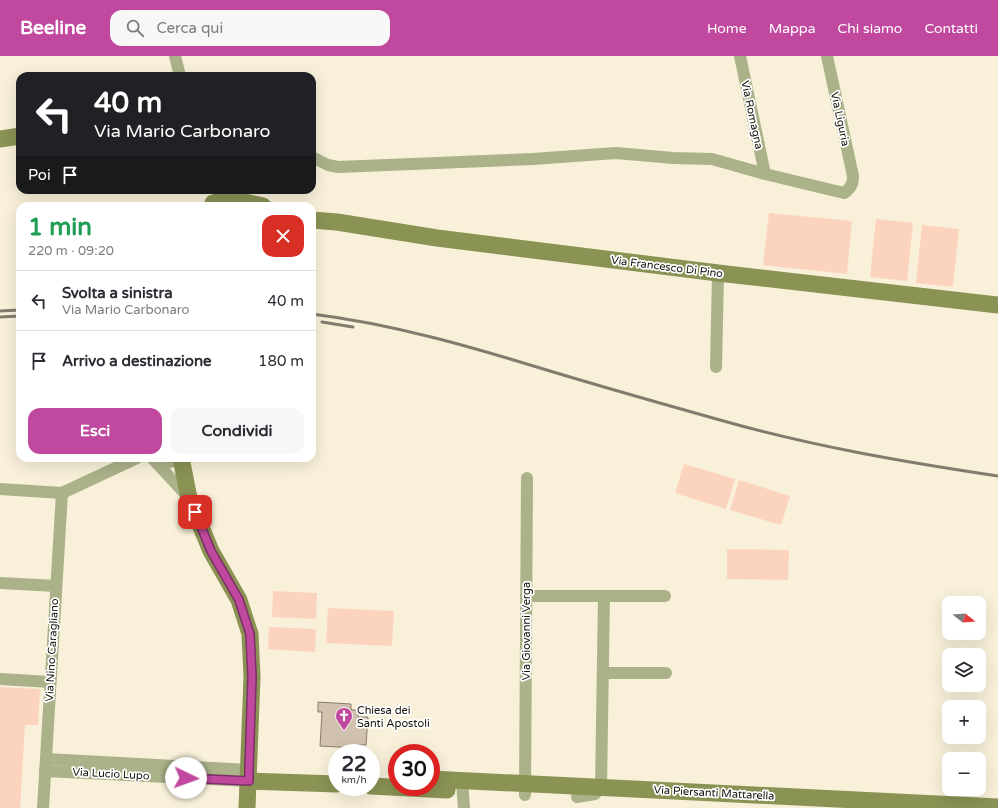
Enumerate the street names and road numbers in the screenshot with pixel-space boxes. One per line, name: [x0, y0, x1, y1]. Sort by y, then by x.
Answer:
street label: Via Romagna: [738, 79, 766, 151]
street label: Via Liguria: [828, 91, 852, 147]
street label: Via Francesco Di Pino: [610, 254, 724, 280]
street label: Via Giovanni Verga: [520, 582, 533, 680]
street label: Via Nino Caragliano: [43, 598, 61, 702]
street label: Via Lucio Lupo: [72, 765, 150, 783]
street label: Via Piersanti Mattarella: [653, 783, 775, 803]

